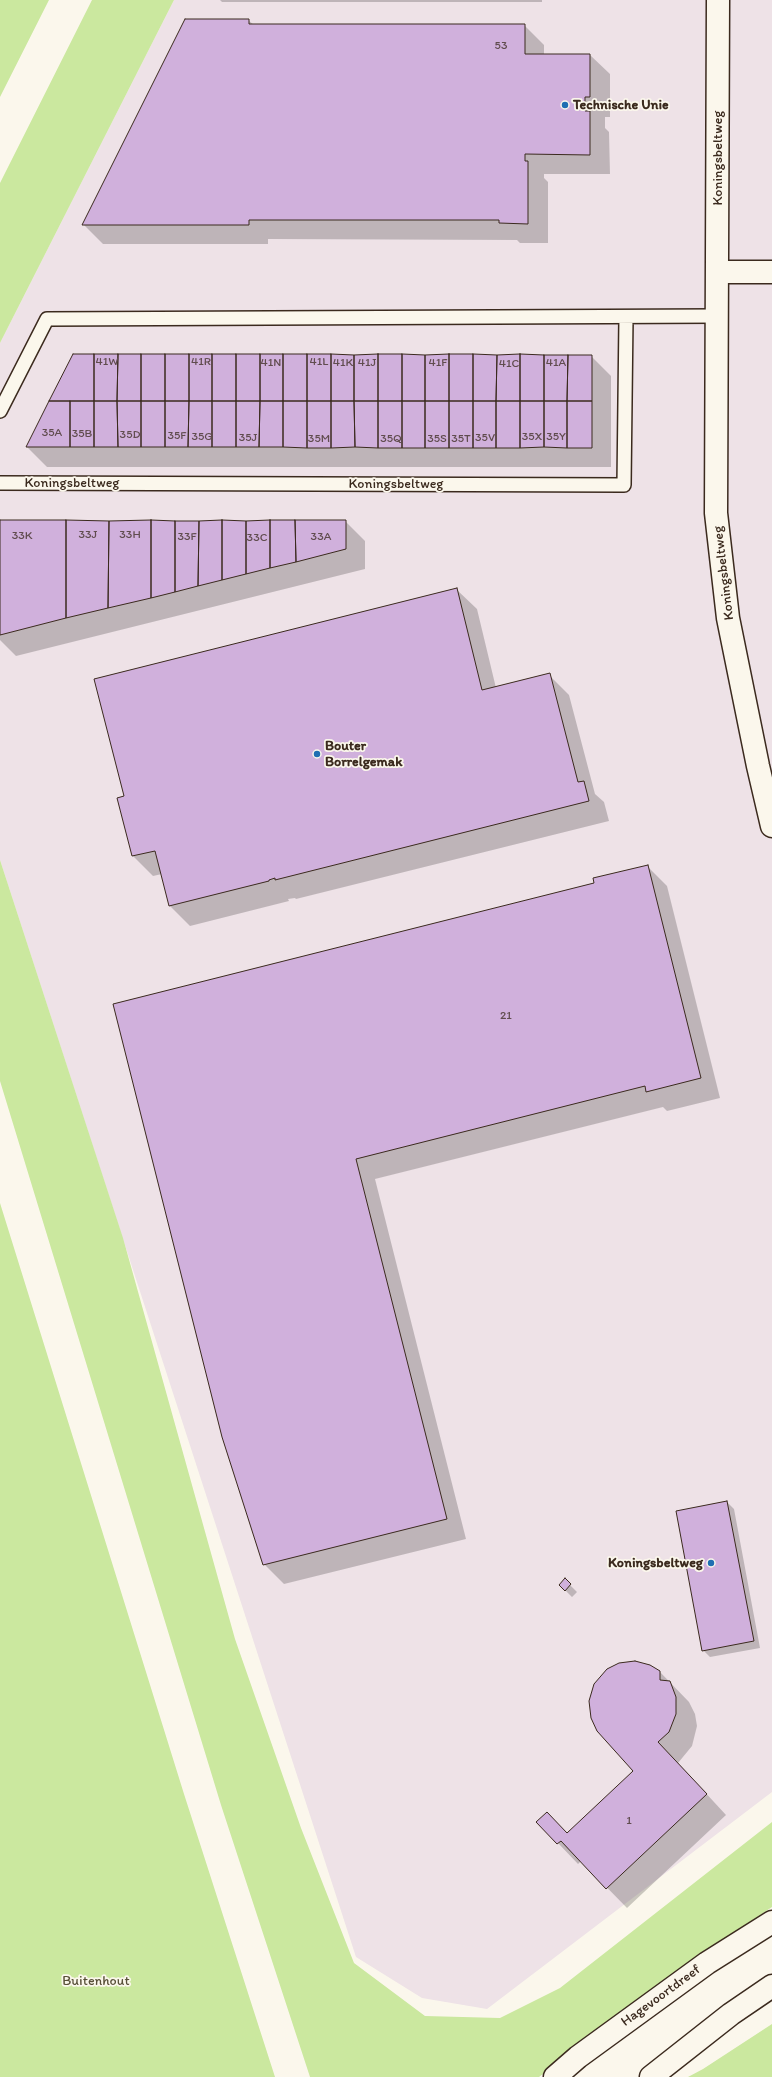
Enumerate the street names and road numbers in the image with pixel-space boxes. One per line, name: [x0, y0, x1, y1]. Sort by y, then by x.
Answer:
street label: Koningsbeltweg: [710, 110, 726, 206]
street label: Koningsbeltweg: [24, 475, 120, 491]
street label: Koningsbeltweg: [348, 476, 444, 492]
street label: Koningsbeltweg: [710, 525, 738, 621]
street label: Hagevoortdreef: [618, 1962, 704, 2030]

